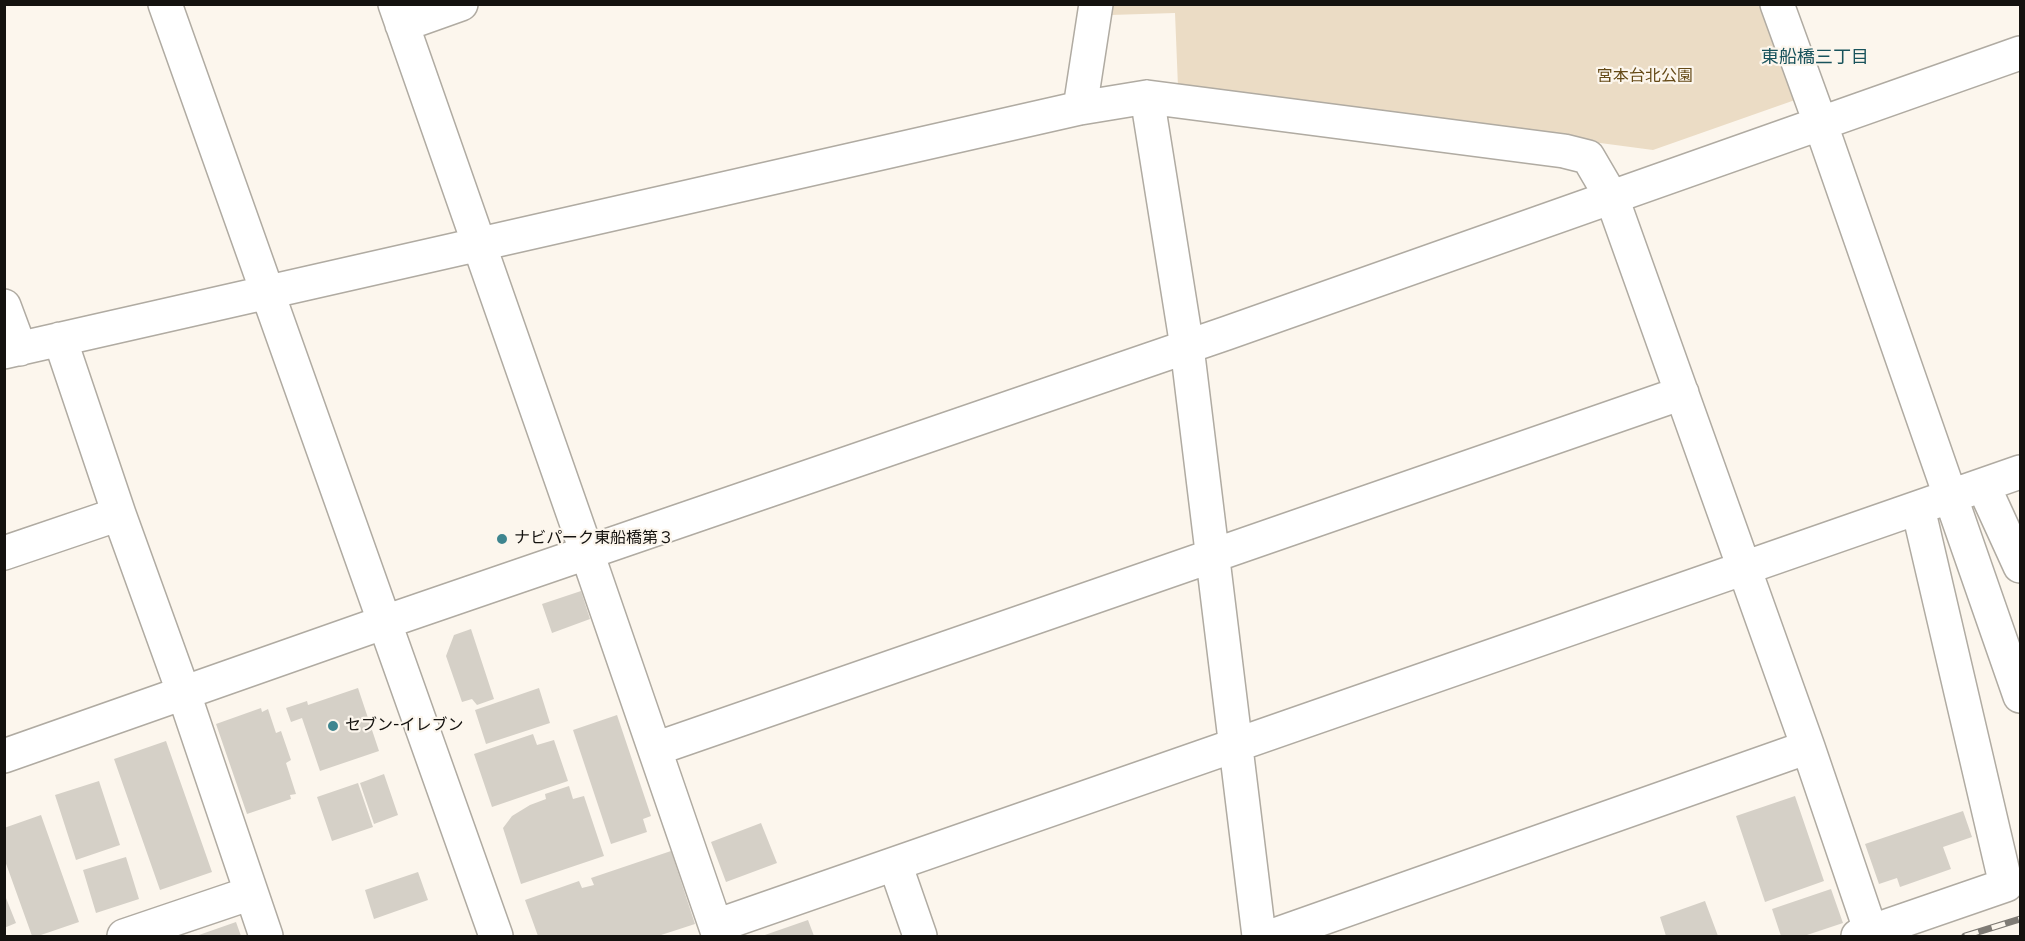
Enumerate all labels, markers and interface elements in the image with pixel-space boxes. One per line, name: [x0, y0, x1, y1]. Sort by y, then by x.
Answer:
district label: 東船橋三丁目: [1761, 47, 1869, 69]
park label: 宮本台北公園: [1597, 67, 1693, 87]
place label: ナビパーク東船橋第３: [514, 529, 674, 549]
marker: ナビパーク東船橋第３: [495, 532, 509, 546]
place label: セブン-イレブン: [345, 716, 463, 736]
marker: セブン-イレブン: [326, 719, 340, 733]

